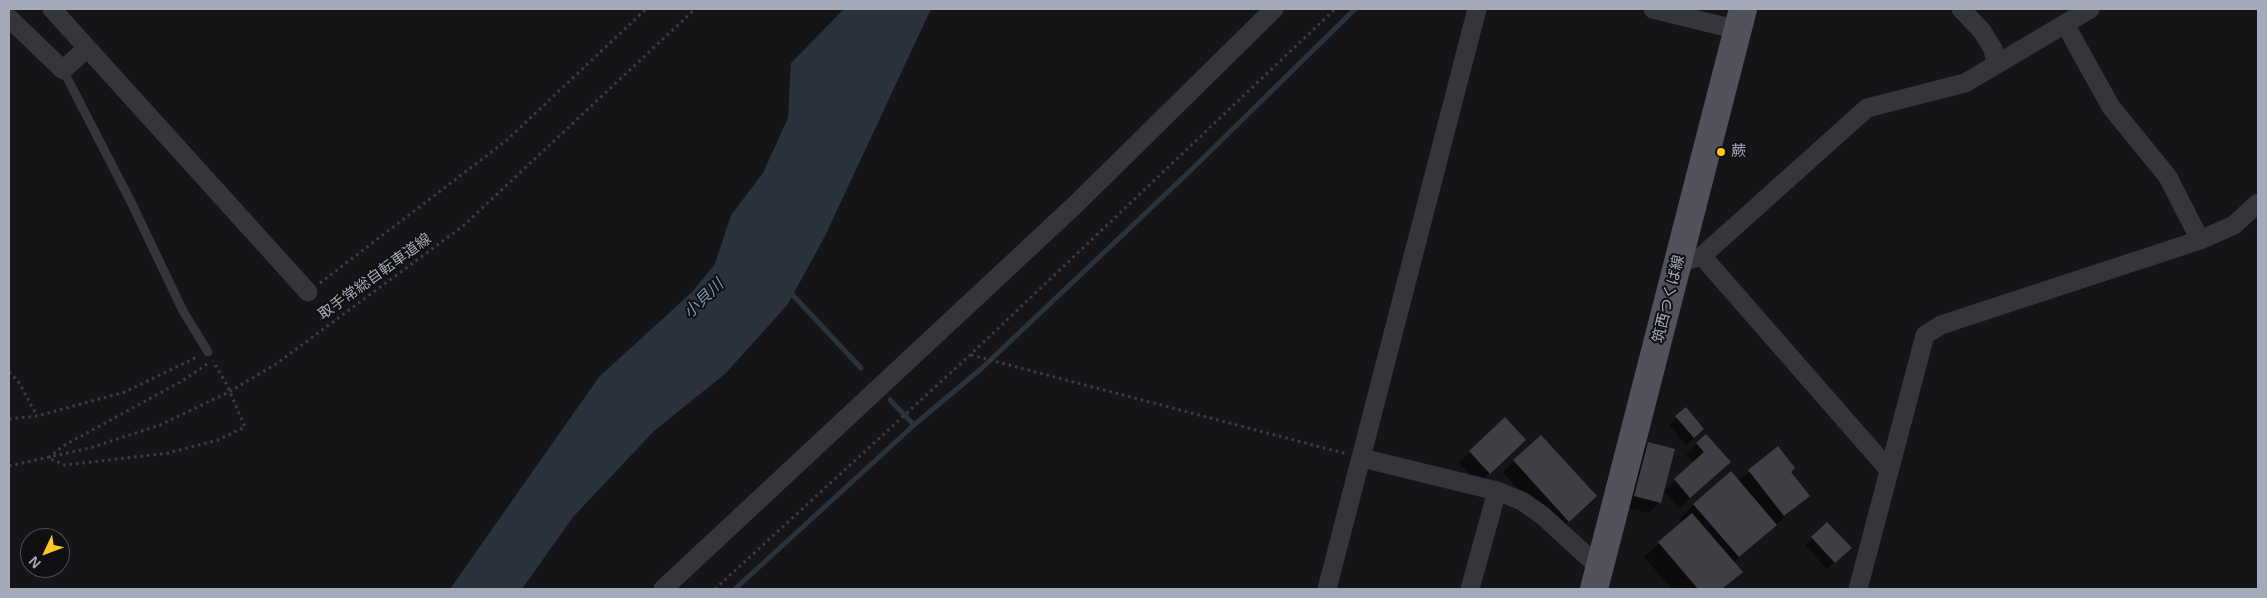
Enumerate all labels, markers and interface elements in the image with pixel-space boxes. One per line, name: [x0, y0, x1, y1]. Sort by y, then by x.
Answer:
place label: 蕨: [1731, 143, 1746, 161]
marker: 蕨: [1715, 146, 1727, 158]
street label: 取手常総自転車道線: [315, 230, 435, 324]
street label: 筑西つくば線: [1649, 253, 1689, 345]
water label: 小貝川: [680, 275, 728, 323]
north arrow: [20, 528, 70, 578]
text: N: [25, 553, 44, 572]

